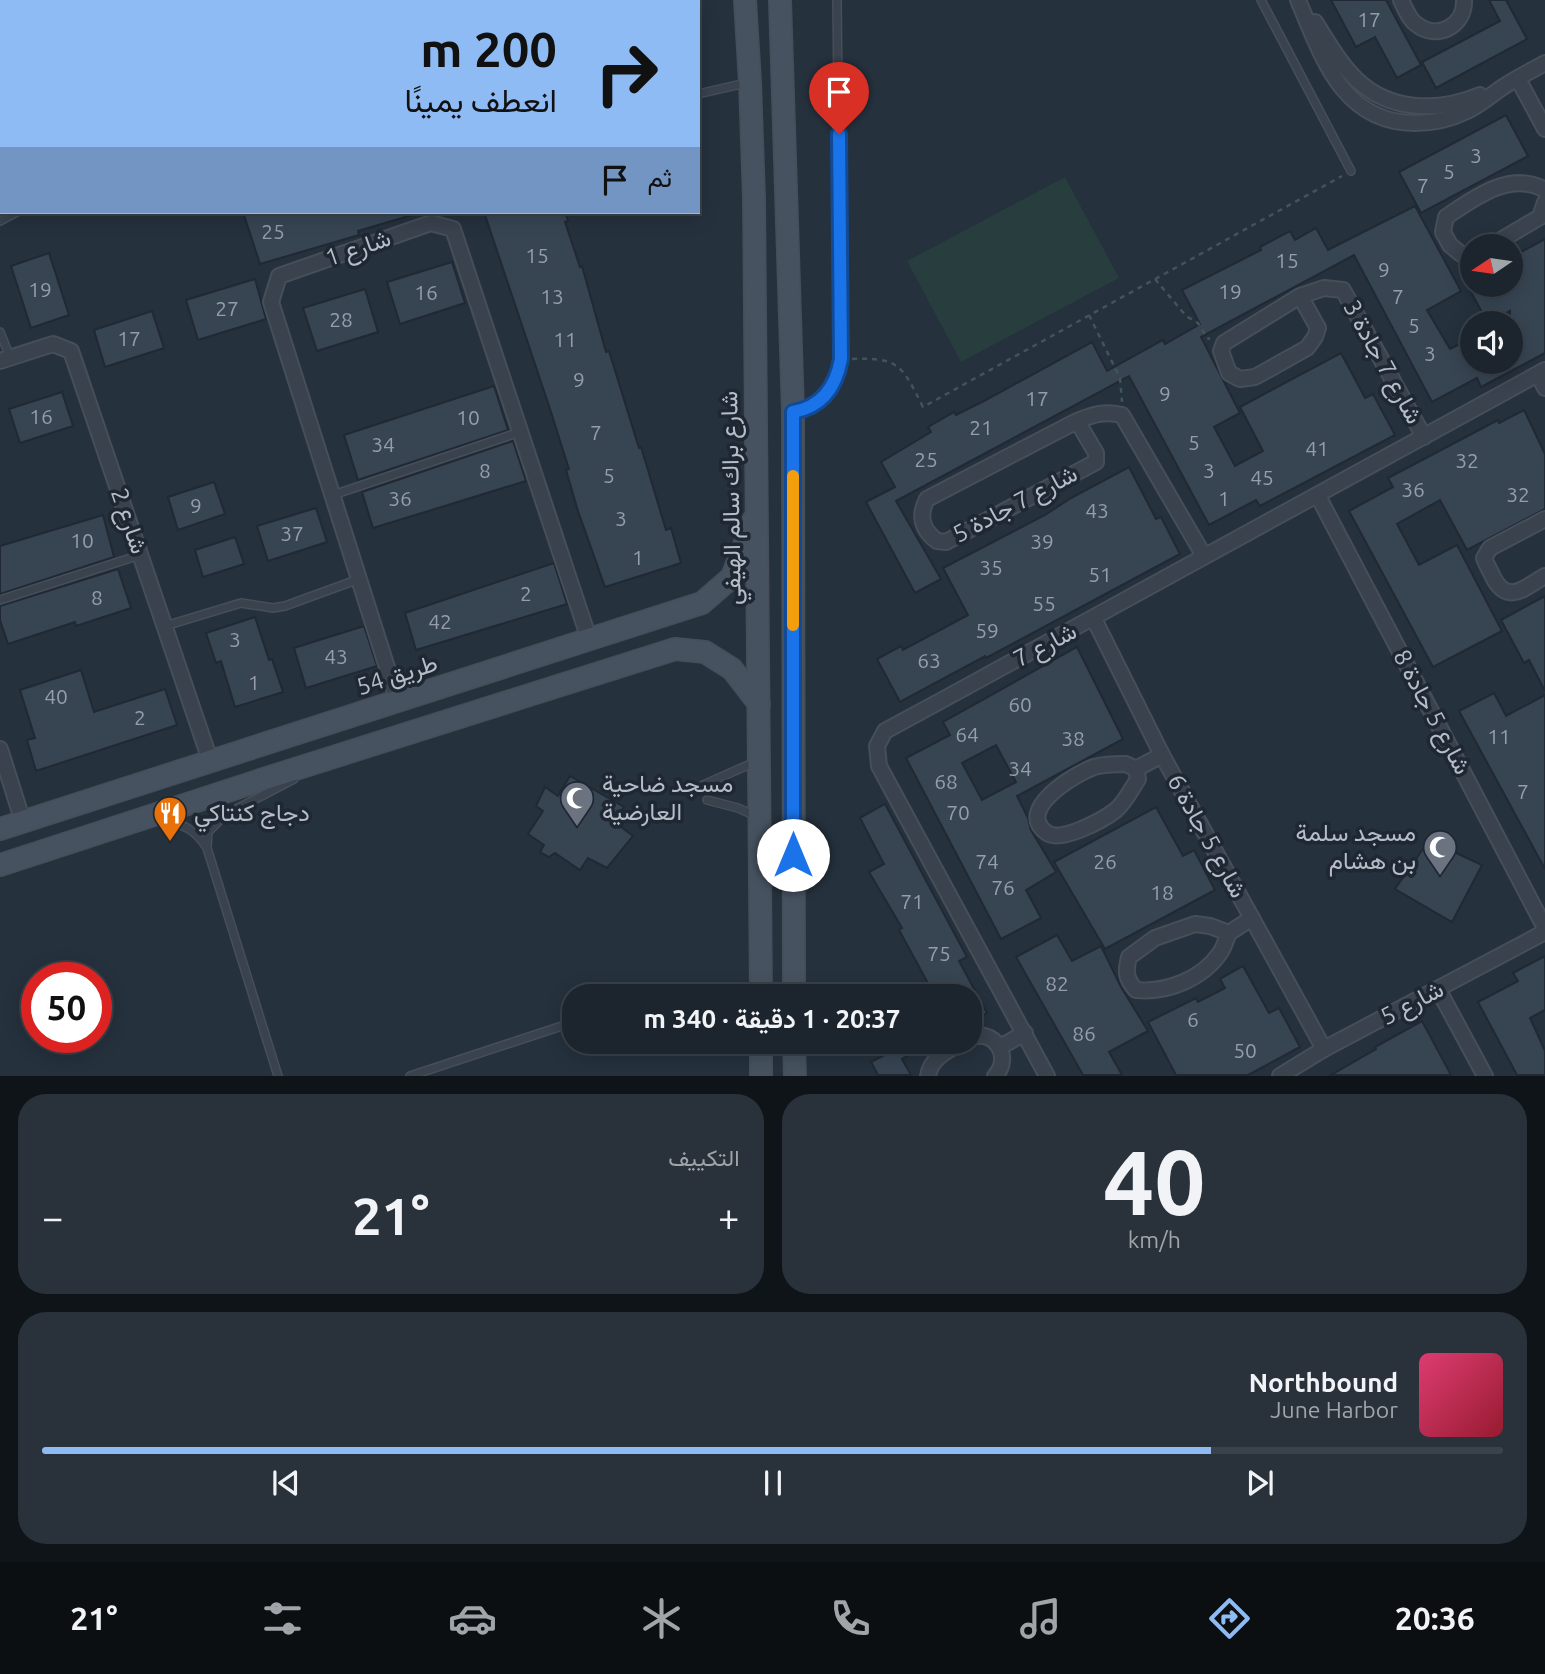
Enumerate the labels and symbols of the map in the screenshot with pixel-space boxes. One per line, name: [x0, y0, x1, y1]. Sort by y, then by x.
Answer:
house number: 17: [1357, 7, 1381, 31]
pin: [809, 62, 869, 134]
house number: 3: [1470, 143, 1482, 167]
house number: 5: [1443, 159, 1455, 183]
house number: 7: [1417, 173, 1429, 197]
house number: 25: [261, 219, 285, 243]
street label: شارع 1: [322, 224, 395, 274]
north arrow: [1460, 234, 1522, 298]
house number: 15: [525, 243, 549, 267]
house number: 15: [1275, 248, 1299, 272]
house number: 9: [1378, 257, 1390, 281]
house number: 19: [28, 277, 52, 301]
house number: 19: [1218, 279, 1242, 303]
house number: 16: [414, 280, 438, 304]
house number: 13: [540, 284, 564, 308]
house number: 7: [1392, 284, 1404, 308]
street label: شارع 7 جادة 3: [1336, 295, 1428, 430]
house number: 27: [215, 296, 239, 320]
house number: 28: [329, 307, 353, 331]
house number: 5: [1408, 313, 1420, 337]
house number: 17: [117, 326, 141, 350]
house number: 11: [553, 327, 577, 351]
house number: 3: [1424, 341, 1436, 365]
house number: 9: [573, 367, 585, 391]
house number: 9: [1159, 381, 1171, 405]
house number: 17: [1025, 386, 1049, 410]
street label: شارع براك سالم الهيفي: [715, 391, 752, 605]
house number: 16: [29, 404, 53, 428]
house number: 10: [456, 405, 480, 429]
house number: 21: [969, 415, 993, 439]
house number: 7: [590, 420, 602, 444]
house number: 5: [1188, 430, 1200, 454]
house number: 34: [371, 432, 395, 456]
house number: 41: [1305, 436, 1329, 460]
house number: 25: [914, 447, 938, 471]
house number: 32: [1455, 448, 1479, 472]
house number: 8: [479, 458, 491, 482]
house number: 3: [1203, 458, 1215, 482]
street label: شارع 7 جادة 5: [948, 460, 1083, 550]
house number: 5: [603, 463, 615, 487]
house number: 45: [1250, 465, 1274, 489]
house number: 36: [1401, 477, 1425, 501]
house number: 32: [1506, 482, 1530, 506]
street label: شارع 2: [103, 485, 153, 558]
house number: 36: [388, 486, 412, 510]
house number: 1: [1218, 486, 1230, 510]
house number: 9: [190, 493, 202, 517]
house number: 43: [1085, 498, 1109, 522]
house number: 3: [615, 506, 627, 530]
house number: 37: [280, 521, 304, 545]
house number: 10: [70, 528, 94, 552]
house number: 39: [1030, 529, 1054, 553]
house number: 1: [632, 545, 644, 569]
house number: 35: [979, 555, 1003, 579]
house number: 51: [1088, 562, 1112, 586]
house number: 2: [520, 581, 532, 605]
house number: 8: [91, 585, 103, 609]
house number: 55: [1032, 591, 1056, 615]
house number: 42: [428, 609, 452, 633]
street label: شارع 7: [1009, 617, 1082, 675]
house number: 59: [975, 618, 999, 642]
house number: 3: [229, 627, 241, 651]
house number: 43: [324, 644, 348, 668]
street label: شارع 5 جادة 8: [1386, 645, 1476, 780]
house number: 63: [917, 648, 941, 672]
street label: طريق 54: [353, 649, 441, 702]
house number: 1: [248, 670, 260, 694]
house number: 40: [44, 684, 68, 708]
house number: 60: [1008, 692, 1032, 716]
house number: 2: [134, 705, 146, 729]
house number: 64: [955, 722, 979, 746]
house number: 11: [1487, 724, 1511, 748]
house number: 38: [1061, 726, 1085, 750]
house number: 34: [1008, 756, 1032, 780]
house number: 68: [934, 769, 958, 793]
street label: شارع 5 جادة 6: [1160, 769, 1252, 904]
place label: مسجد ضاحية العارضية: [602, 770, 733, 827]
mosque icon: مسجد ضاحية العارضية: [558, 779, 596, 828]
house number: 7: [1517, 779, 1529, 803]
restaurant icon: دجاج كنتاكي: [151, 794, 189, 843]
place label: دجاج كنتاكي: [194, 799, 310, 832]
house number: 70: [946, 800, 970, 824]
position arrow: [756, 818, 830, 892]
place label: مسجد سلمة بن هشام: [1296, 819, 1416, 877]
mosque icon: مسجد سلمة بن هشام: [1421, 828, 1459, 877]
house number: 74: [975, 849, 999, 873]
house number: 26: [1093, 849, 1117, 873]
house number: 76: [991, 875, 1015, 899]
house number: 18: [1150, 880, 1174, 904]
house number: 71: [900, 889, 924, 913]
house number: 75: [927, 941, 951, 965]
speed limit sign: 50: [21, 962, 112, 1053]
house number: 82: [1045, 971, 1069, 995]
street label: شارع 5: [1376, 975, 1449, 1033]
house number: 6: [1187, 1007, 1199, 1031]
house number: 86: [1072, 1021, 1096, 1045]
house number: 50: [1233, 1038, 1257, 1062]

